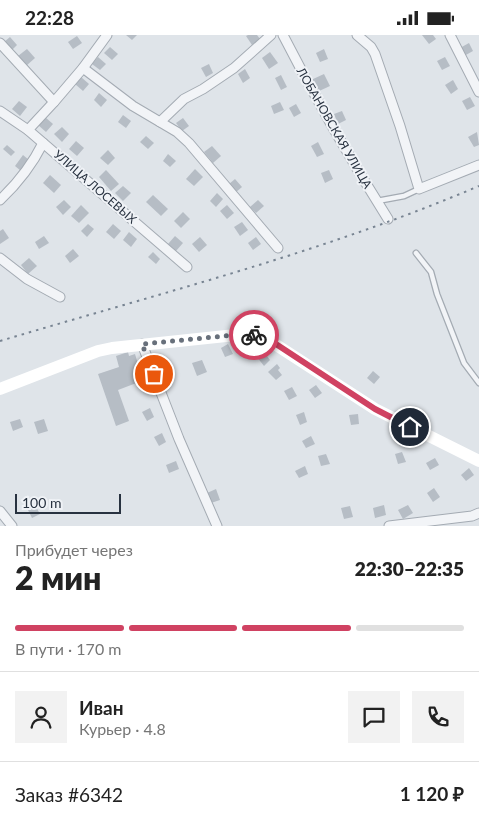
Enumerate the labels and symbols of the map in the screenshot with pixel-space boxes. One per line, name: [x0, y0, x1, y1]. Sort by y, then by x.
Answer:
street label: ЛОБАНОВСКАЯ УЛИЦА: [293, 64, 376, 192]
street label: УЛИЦА ЛОСЕВЫХ: [51, 147, 140, 227]
courier: [229, 310, 279, 360]
pin: [133, 353, 175, 395]
pin: [389, 406, 431, 448]
scale bar: [15, 491, 121, 514]

